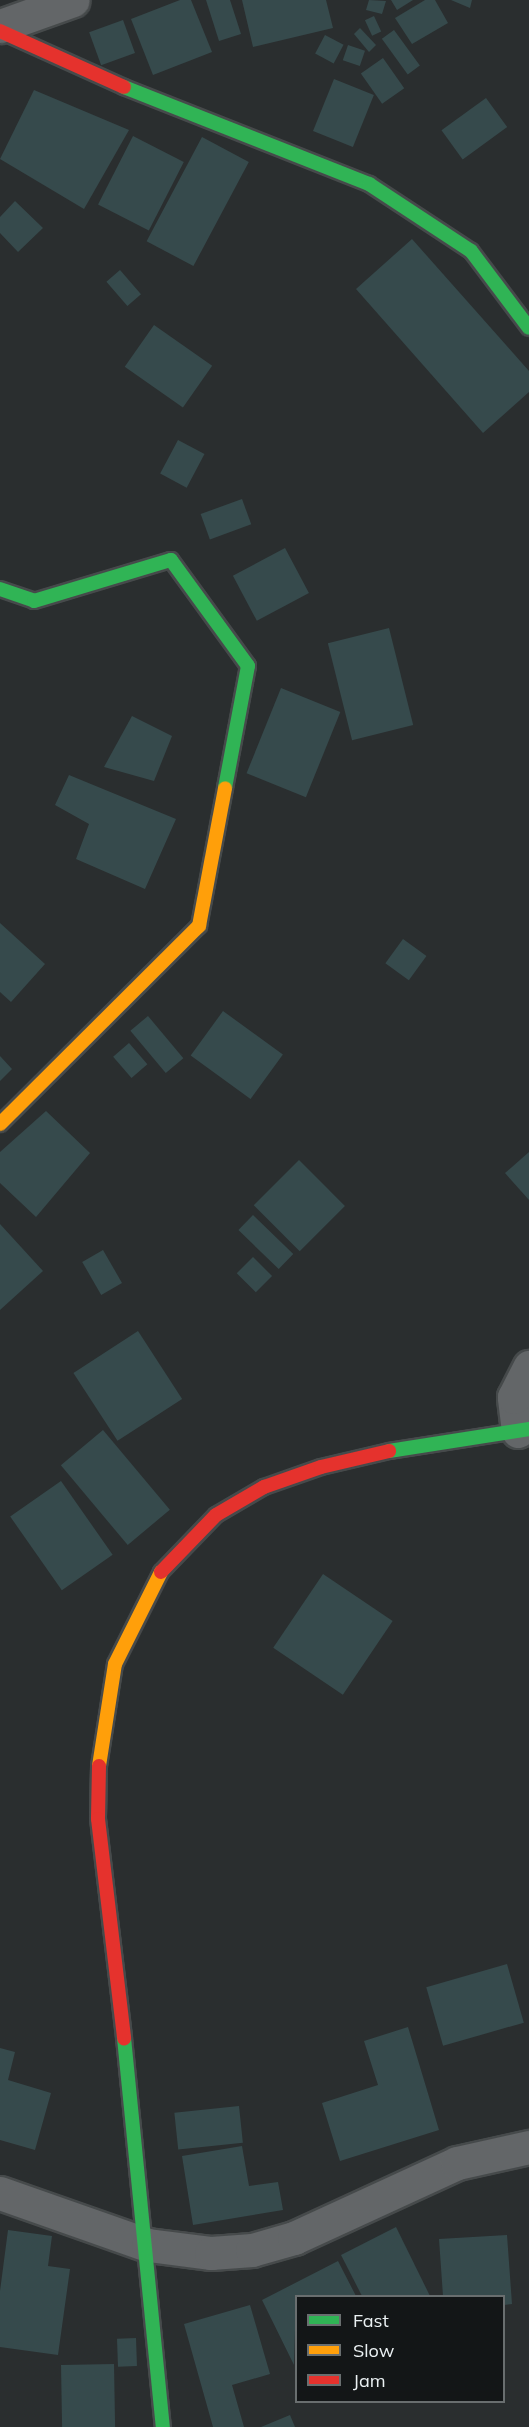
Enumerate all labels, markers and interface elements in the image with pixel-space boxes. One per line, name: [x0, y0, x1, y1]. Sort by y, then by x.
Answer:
legend: [295, 2295, 505, 2403]
text: Fast: [353, 2309, 389, 2332]
text: Slow: [353, 2339, 394, 2362]
text: Jam: [353, 2369, 386, 2392]

